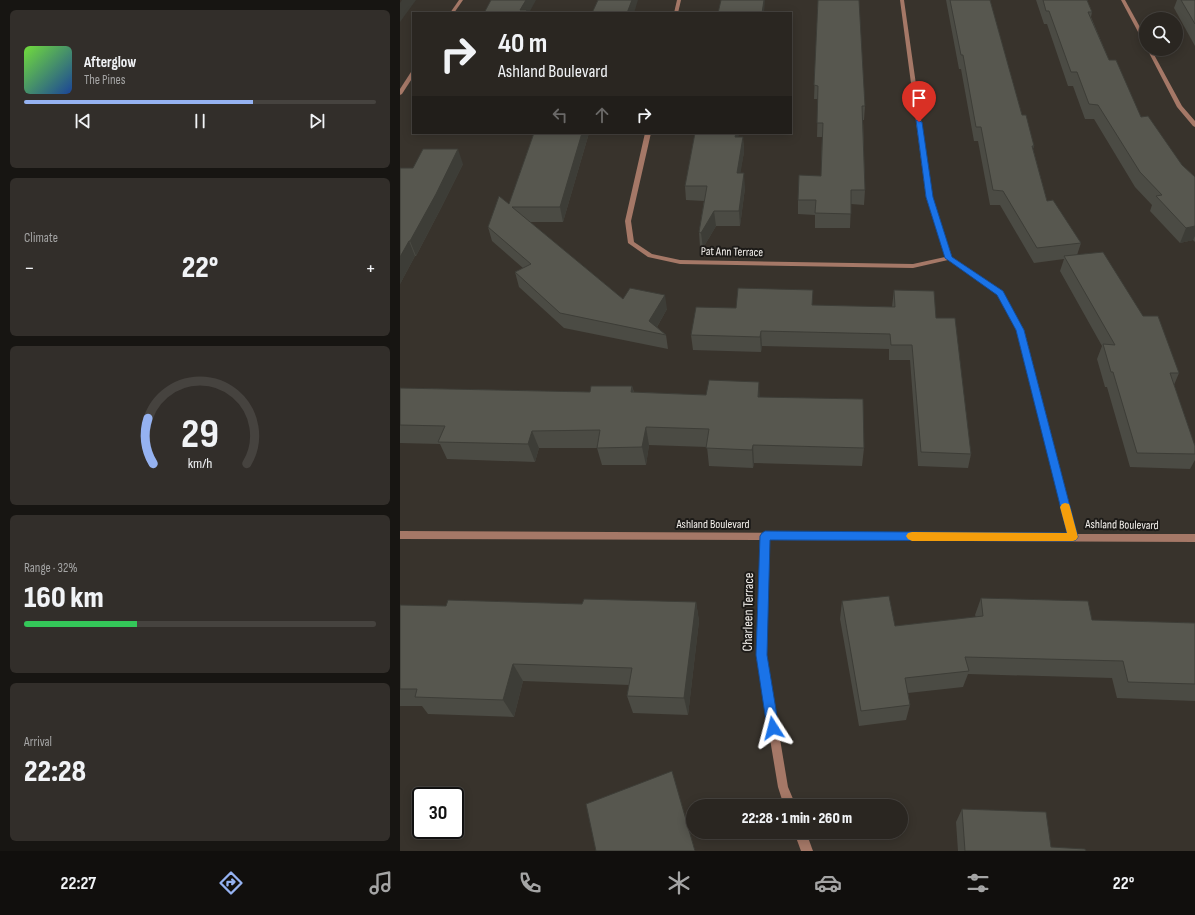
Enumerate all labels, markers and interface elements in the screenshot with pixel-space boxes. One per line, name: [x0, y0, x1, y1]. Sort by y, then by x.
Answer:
map controls: [1139, 12, 1183, 56]
button: search: [1139, 12, 1183, 56]
text: 40 m: [498, 27, 547, 60]
icon: right: [432, 28, 484, 80]
text: Afterglow: [84, 53, 136, 72]
text: Ashland Boulevard: [498, 61, 608, 82]
text: The Pines: [84, 72, 125, 88]
pin: [902, 81, 936, 122]
icon: arrive: [908, 87, 930, 109]
icon: left: [549, 104, 571, 126]
icon: ahead: [591, 104, 613, 126]
icon: right: [633, 104, 655, 126]
icon: previous: [72, 110, 94, 132]
icon: pause: [189, 110, 211, 132]
icon: next: [306, 110, 328, 132]
text: Climate: [24, 230, 58, 246]
street label: Pat Ann Terrace: [701, 244, 764, 260]
text: 22°: [182, 250, 218, 286]
text: −: [24, 255, 35, 282]
text: +: [365, 255, 376, 282]
text: 29: [181, 409, 219, 458]
text: km/h: [188, 454, 212, 471]
street label: Ashland Boulevard: [675, 517, 750, 532]
street label: Ashland Boulevard: [1084, 517, 1159, 533]
text: Range · 32%: [24, 560, 78, 576]
street label: Charleen Terrace: [739, 572, 757, 652]
text: 160 km: [24, 580, 104, 616]
position arrow: [752, 707, 794, 749]
text: Arrival: [24, 734, 52, 750]
text: 22:28: [24, 754, 86, 790]
speed limit sign: 30: [412, 787, 464, 839]
text: 22:28 · 1 min · 260 m: [742, 809, 852, 828]
icon: directions: [217, 869, 245, 897]
icon: music: [367, 869, 395, 897]
icon: phone: [516, 869, 544, 897]
icon: climate: [665, 869, 693, 897]
icon: car: [814, 869, 842, 897]
icon: filters: [964, 869, 992, 897]
text: 22:27: [61, 873, 96, 894]
text: 22°: [1113, 873, 1134, 894]

